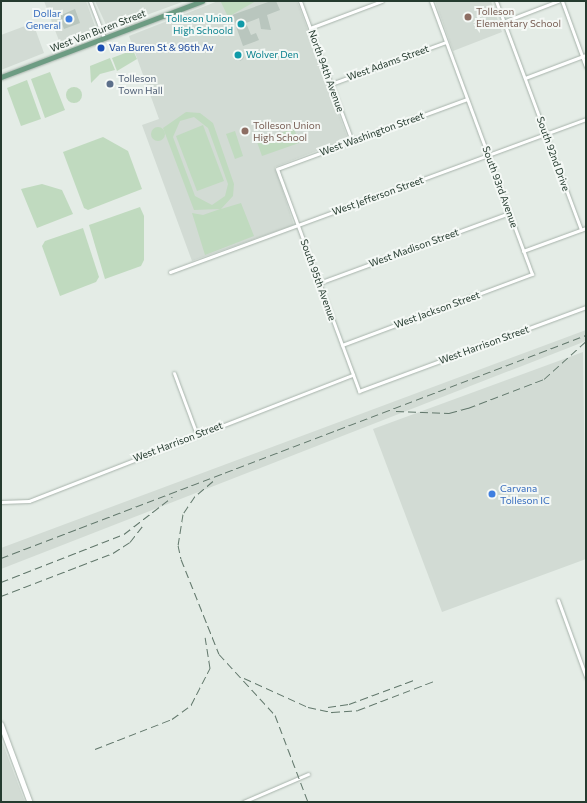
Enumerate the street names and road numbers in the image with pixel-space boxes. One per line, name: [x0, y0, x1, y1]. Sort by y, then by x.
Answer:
street label: West Van Buren Street: [48, 7, 148, 55]
street label: North 94th Avenue: [306, 28, 346, 114]
street label: West Adams Street: [345, 43, 431, 83]
street label: West Washington Street: [318, 110, 426, 158]
street label: South 92nd Drive: [534, 115, 572, 193]
street label: South 93rd Avenue: [480, 145, 520, 229]
street label: West Jefferson Street: [331, 174, 425, 218]
street label: West Madison Street: [367, 226, 461, 270]
street label: South 95th Avenue: [298, 238, 338, 322]
street label: West Jackson Street: [393, 289, 481, 331]
street label: West Harrison Street: [437, 323, 531, 367]
street label: West Harrison Street: [131, 419, 225, 465]

